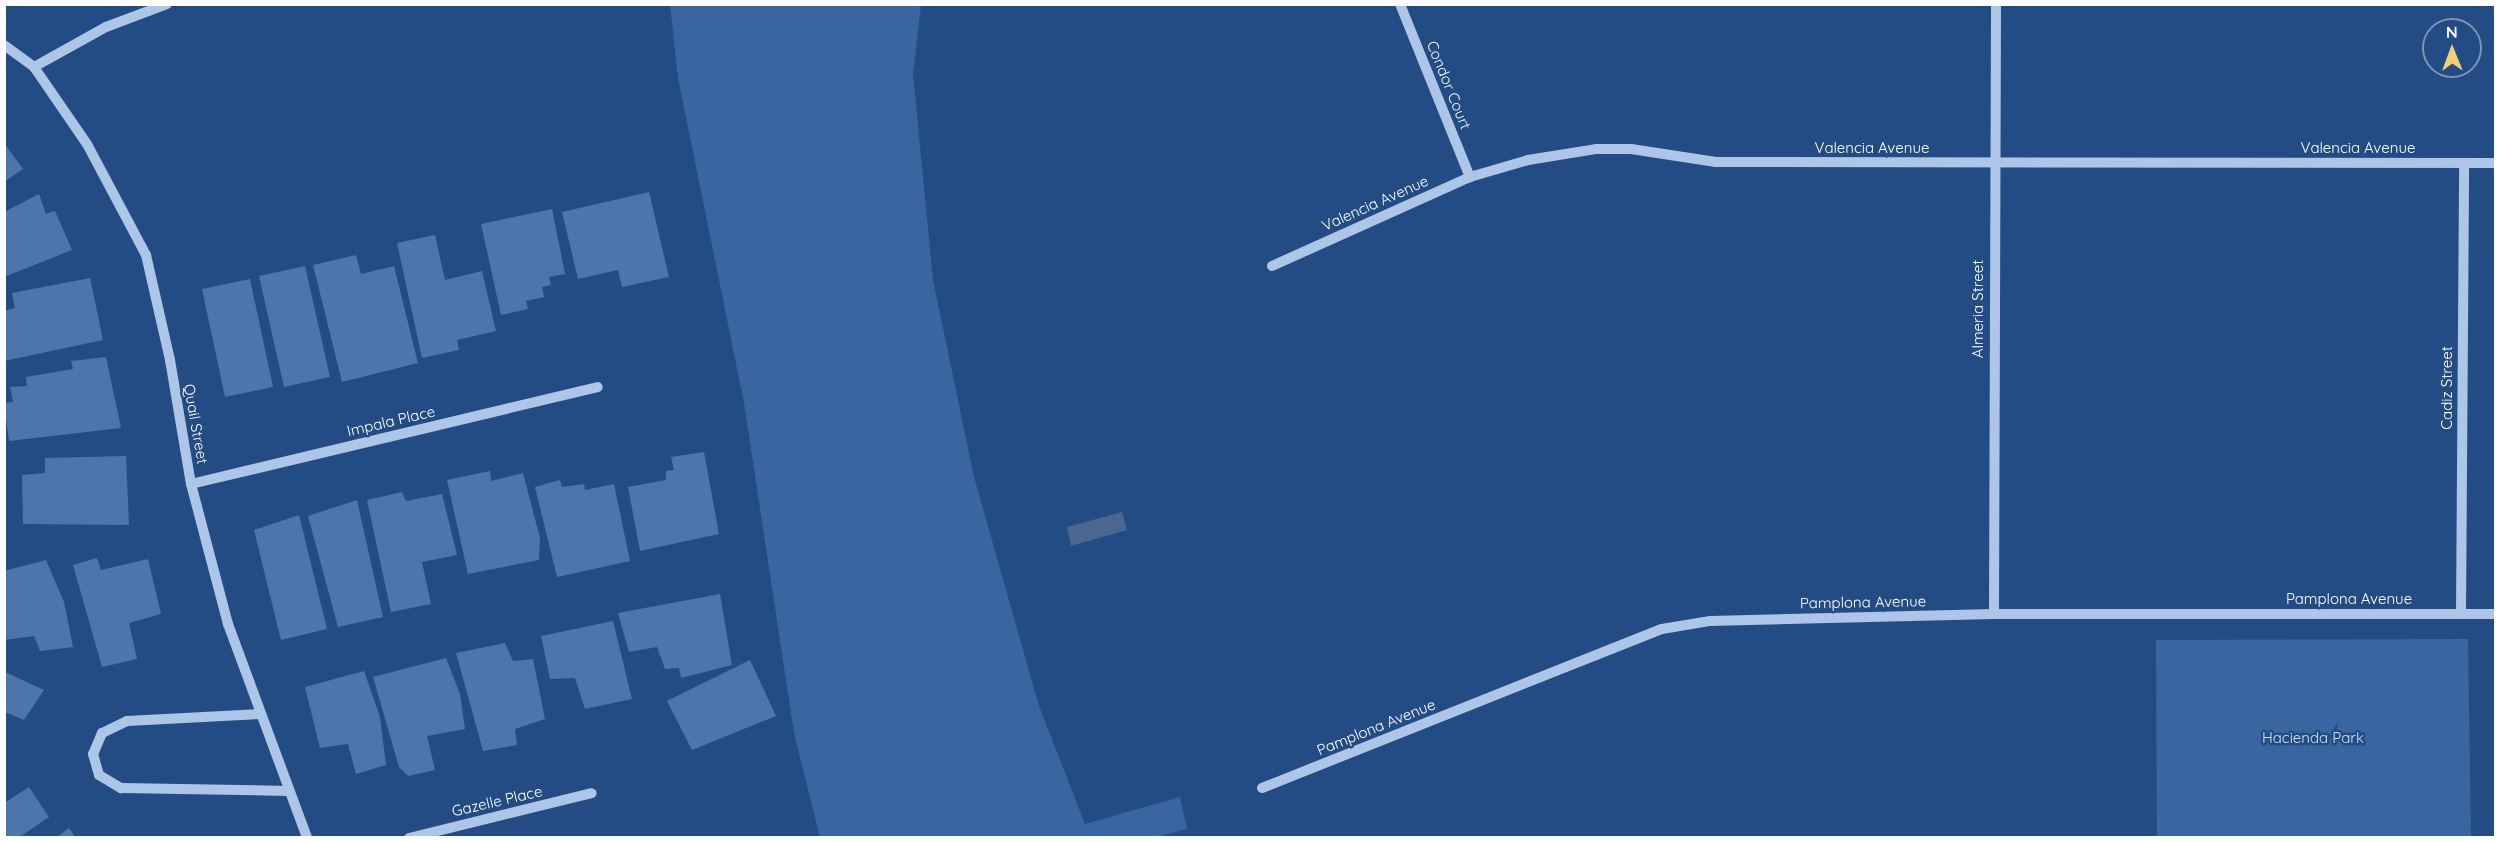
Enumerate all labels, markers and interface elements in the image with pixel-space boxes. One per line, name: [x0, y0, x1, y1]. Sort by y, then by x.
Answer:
north arrow: [2422, 18, 2482, 78]
text: N: [2446, 22, 2458, 42]
street label: Condor Court: [1423, 38, 1475, 132]
street label: Valencia Avenue: [1815, 139, 1929, 157]
street label: Valencia Avenue: [2301, 139, 2415, 157]
street label: Valencia Avenue: [1319, 171, 1431, 235]
street label: Almeria Street: [1969, 260, 1987, 358]
street label: Cadiz Street: [2438, 346, 2456, 430]
street label: Quail Street: [180, 383, 212, 465]
street label: Impala Place: [345, 402, 437, 440]
street label: Pamplona Avenue: [2286, 590, 2412, 608]
street label: Pamplona Avenue: [1800, 592, 1926, 612]
street label: Pamplona Avenue: [1314, 695, 1438, 759]
park label: Hacienda Park: [2262, 729, 2364, 747]
street label: Gazelle Place: [450, 782, 544, 820]

